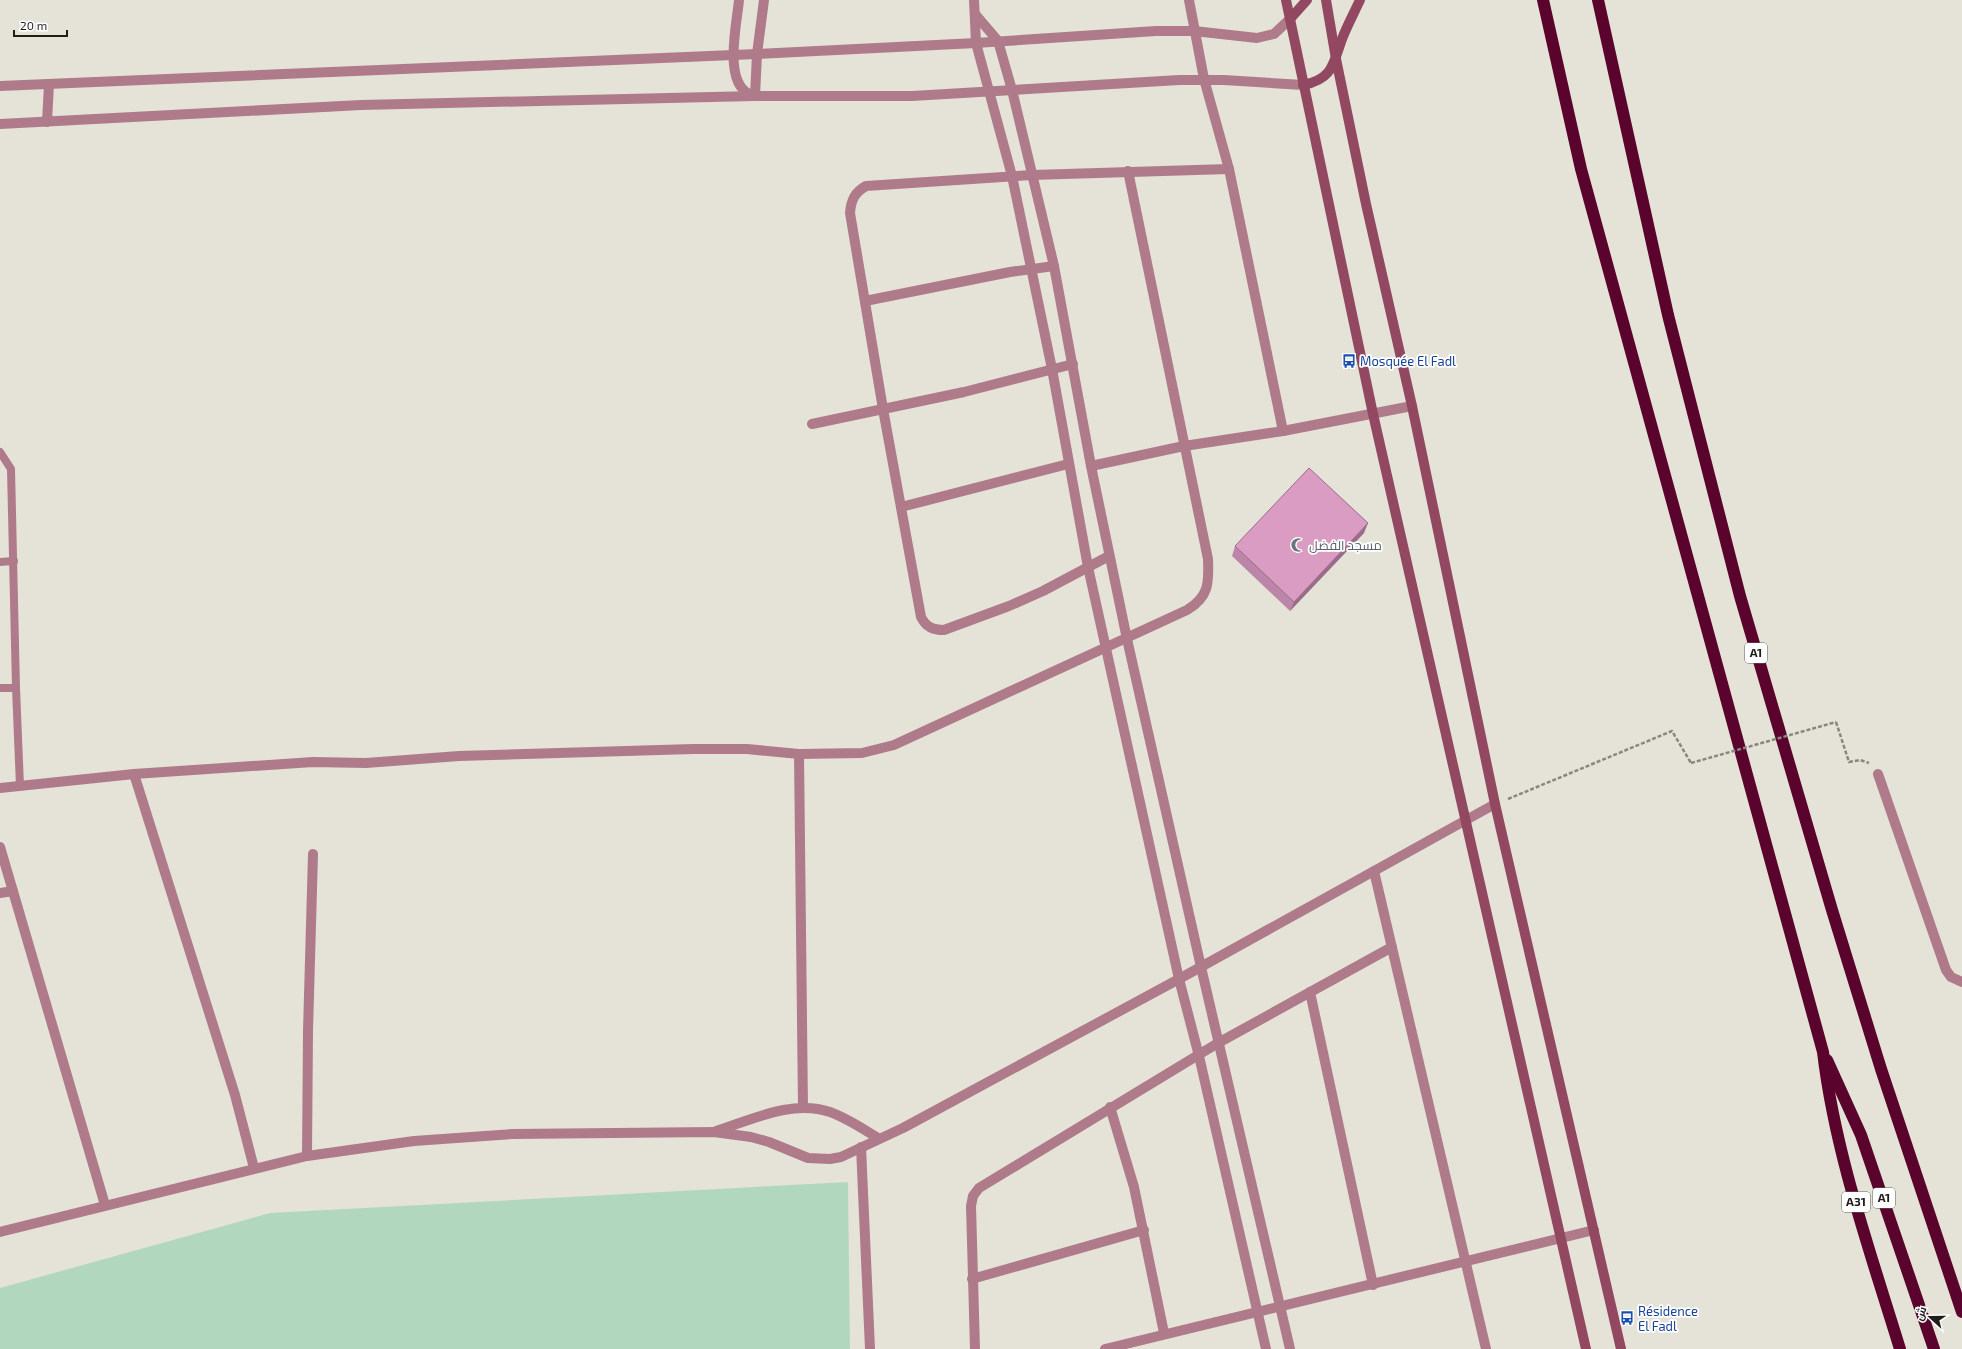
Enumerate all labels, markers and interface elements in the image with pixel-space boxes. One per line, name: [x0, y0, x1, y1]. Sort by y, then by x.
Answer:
scale bar: [14, 12, 67, 38]
text: 20 m: [20, 18, 47, 32]
bus stop icon: Mosquée El Fadl: [1341, 353, 1357, 369]
place label: Mosquée El Fadl: [1360, 353, 1456, 369]
mosque icon: مسجد الفضل: [1290, 537, 1306, 553]
place label: مسجد الفضل: [1309, 537, 1382, 553]
road number: A1: [1745, 643, 1767, 663]
road number: A1: [1873, 1188, 1895, 1208]
road number: A31: [1842, 1192, 1870, 1212]
north arrow: [1910, 1297, 1950, 1337]
place label: Résidence El Fadl: [1638, 1303, 1698, 1334]
text: ش: [1912, 1304, 1930, 1323]
bus stop icon: Résidence El Fadl: [1619, 1310, 1635, 1326]

